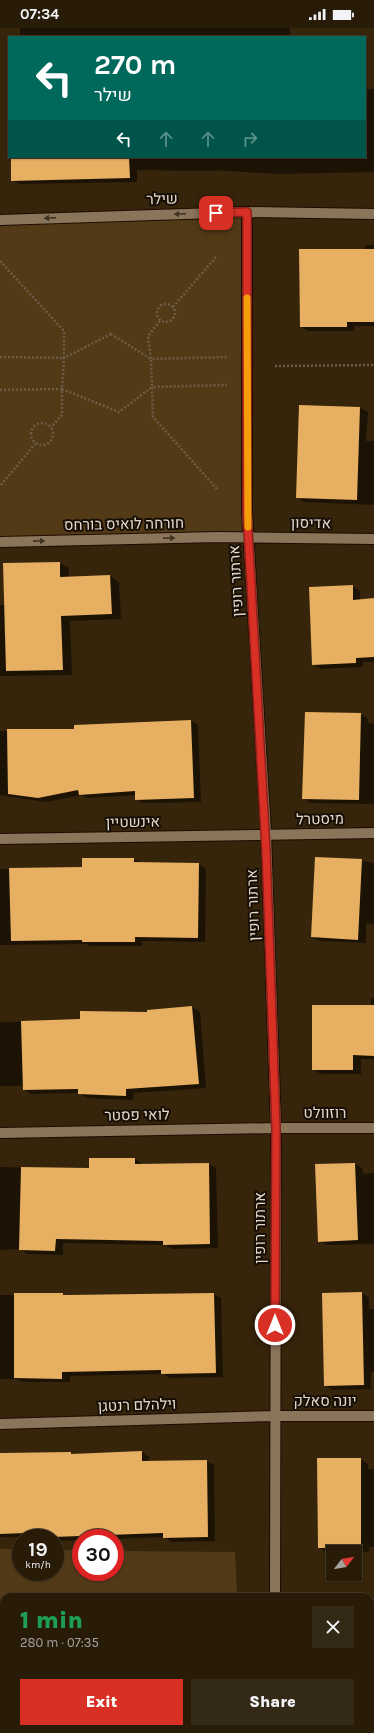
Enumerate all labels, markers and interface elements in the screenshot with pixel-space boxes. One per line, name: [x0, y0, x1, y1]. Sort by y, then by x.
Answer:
text: 07:34: [20, 5, 59, 23]
text: 270 m: [94, 48, 176, 81]
icon: left: [28, 52, 80, 104]
text: שילר: [94, 84, 132, 106]
icon: left: [113, 128, 135, 150]
icon: ahead: [155, 128, 177, 150]
icon: ahead: [197, 128, 219, 150]
icon: right: [239, 128, 261, 150]
street label: שילר: [146, 189, 178, 209]
pin: [199, 196, 233, 230]
icon: arrive: [205, 202, 227, 224]
one-way arrow: [173, 211, 186, 217]
one-way arrow: [43, 215, 56, 221]
street label: חורחה לואיס בורחס: [64, 514, 184, 534]
street label: אדיסון: [291, 514, 331, 532]
one-way arrow: [163, 535, 176, 541]
one-way arrow: [33, 538, 45, 545]
street label: ארתור רופין: [225, 545, 247, 617]
street label: מיסטרל: [296, 810, 344, 828]
street label: אינשטיין: [106, 813, 160, 831]
street label: ארתור רופין: [243, 869, 263, 941]
street label: רוזוולט: [304, 1104, 346, 1122]
street label: לואי פסטר: [104, 1105, 170, 1125]
street label: ארתור רופין: [251, 1192, 269, 1264]
position arrow: [254, 1304, 296, 1346]
street label: יונה סאלק: [294, 1392, 356, 1410]
street label: וילהלם רנטגן: [97, 1395, 177, 1415]
speed limit sign: 30: [72, 1529, 124, 1581]
text: 19: [28, 1538, 48, 1561]
north arrow: [326, 1545, 362, 1581]
map controls: [326, 1545, 362, 1581]
text: km/h: [25, 1559, 51, 1571]
text: 1 min: [20, 1606, 83, 1634]
button: close: [312, 1606, 354, 1648]
text: 280 m · 07:35: [20, 1635, 99, 1650]
button: Exit: [20, 1679, 183, 1725]
button: Share: [191, 1679, 354, 1725]

